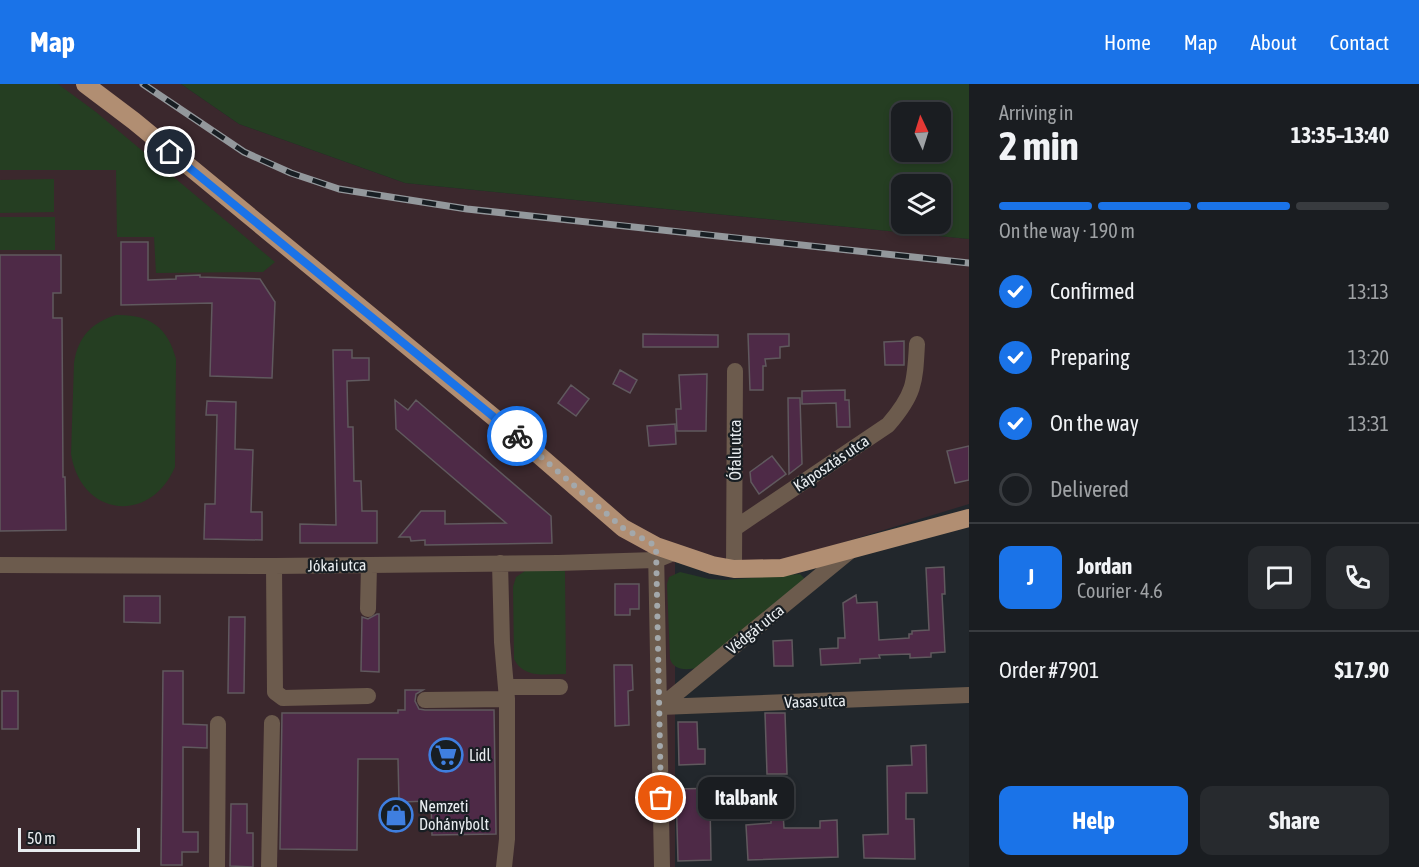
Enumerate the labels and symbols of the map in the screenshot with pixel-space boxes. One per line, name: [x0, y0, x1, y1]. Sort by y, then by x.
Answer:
north arrow: [891, 102, 951, 162]
pin: [144, 126, 195, 177]
courier: [487, 406, 547, 466]
street label: Ófalu utca: [726, 420, 744, 480]
street label: Káposztás utca: [790, 431, 873, 496]
street label: Jókai utca: [308, 555, 366, 575]
street label: Védgát utca: [723, 600, 788, 658]
street label: Vasas utca: [784, 691, 846, 711]
supermarket icon: Lidl: [428, 737, 464, 773]
place label: Lidl: [469, 746, 491, 764]
pin: [635, 772, 686, 823]
callout: Italbank: [697, 777, 793, 819]
shop icon: Nemzeti Dohánybolt: [378, 797, 414, 833]
place label: Nemzeti Dohánybolt: [419, 797, 489, 834]
scale bar: [18, 825, 140, 852]

